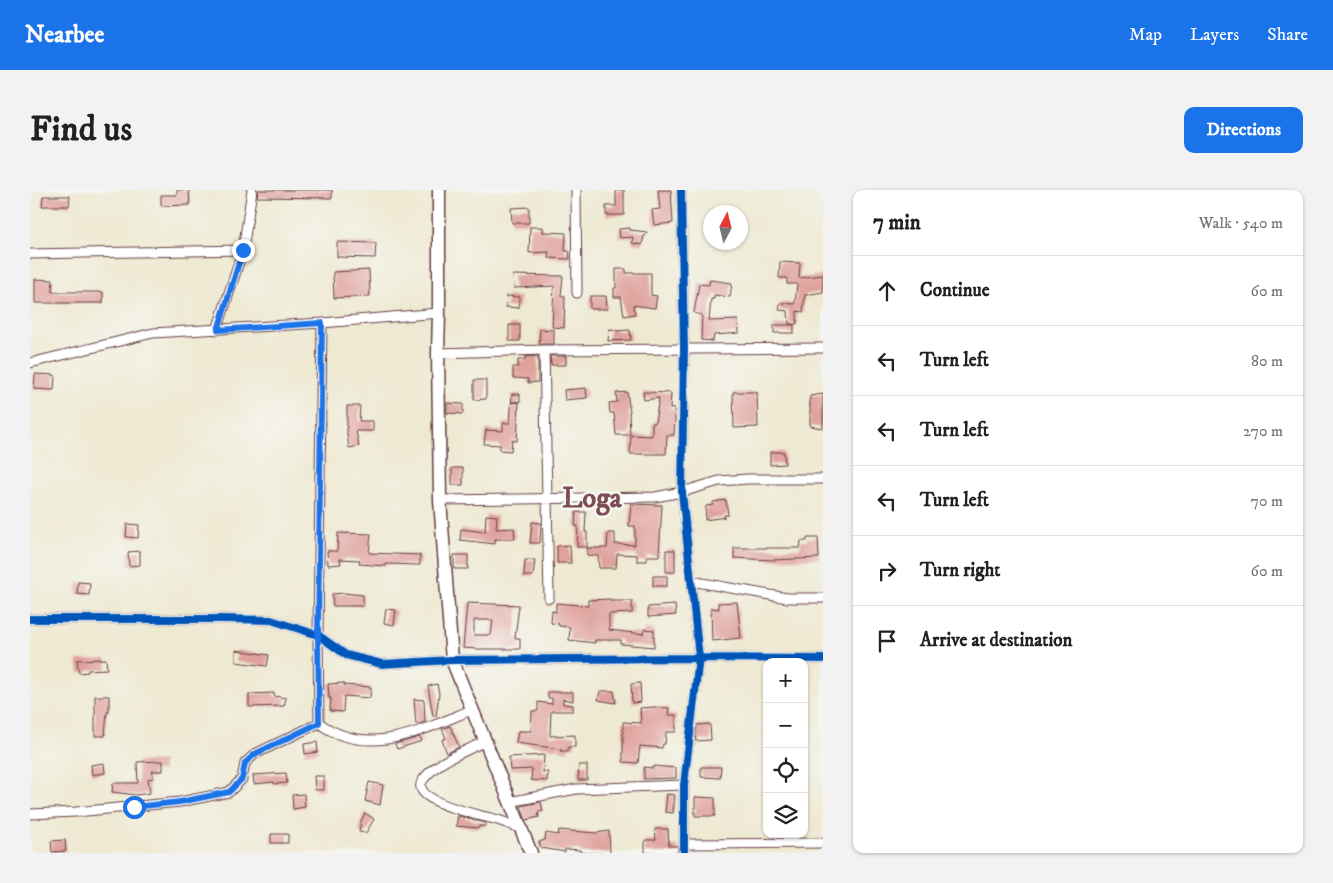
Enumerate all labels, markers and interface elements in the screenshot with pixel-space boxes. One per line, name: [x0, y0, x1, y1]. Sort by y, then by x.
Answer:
text: Nearbee: [25, 20, 104, 50]
text: Map: [1129, 24, 1162, 46]
text: Layers: [1190, 24, 1239, 46]
text: Share: [1267, 24, 1308, 46]
button: Directions: [1184, 107, 1303, 153]
text: Find us: [30, 108, 132, 152]
north arrow: [703, 205, 748, 250]
text: 7 min: [873, 210, 921, 236]
text: Walk · 540 m: [1199, 213, 1283, 233]
route end: [232, 239, 255, 262]
icon: ahead: [873, 277, 901, 305]
text: Continue: [920, 279, 990, 302]
text: 60 m: [1251, 281, 1283, 301]
icon: left: [873, 347, 901, 375]
text: Turn left: [920, 349, 989, 372]
text: 80 m: [1251, 351, 1283, 371]
icon: left: [873, 417, 901, 445]
text: Turn left: [920, 419, 989, 442]
text: 270 m: [1243, 421, 1283, 441]
district label: Loga: [562, 481, 623, 516]
icon: left: [873, 487, 901, 515]
text: Turn left: [920, 489, 989, 512]
text: 70 m: [1251, 491, 1283, 511]
icon: right: [873, 557, 901, 585]
text: Turn right: [920, 559, 1000, 582]
text: 60 m: [1251, 561, 1283, 581]
icon: arrive: [873, 627, 901, 655]
text: Arrive at destination: [920, 629, 1072, 652]
map controls: [763, 658, 808, 838]
button: +: [763, 658, 808, 703]
button: −: [763, 703, 808, 748]
button: locate: [763, 748, 808, 793]
button: layers: [763, 793, 808, 838]
route start: [123, 796, 146, 819]

